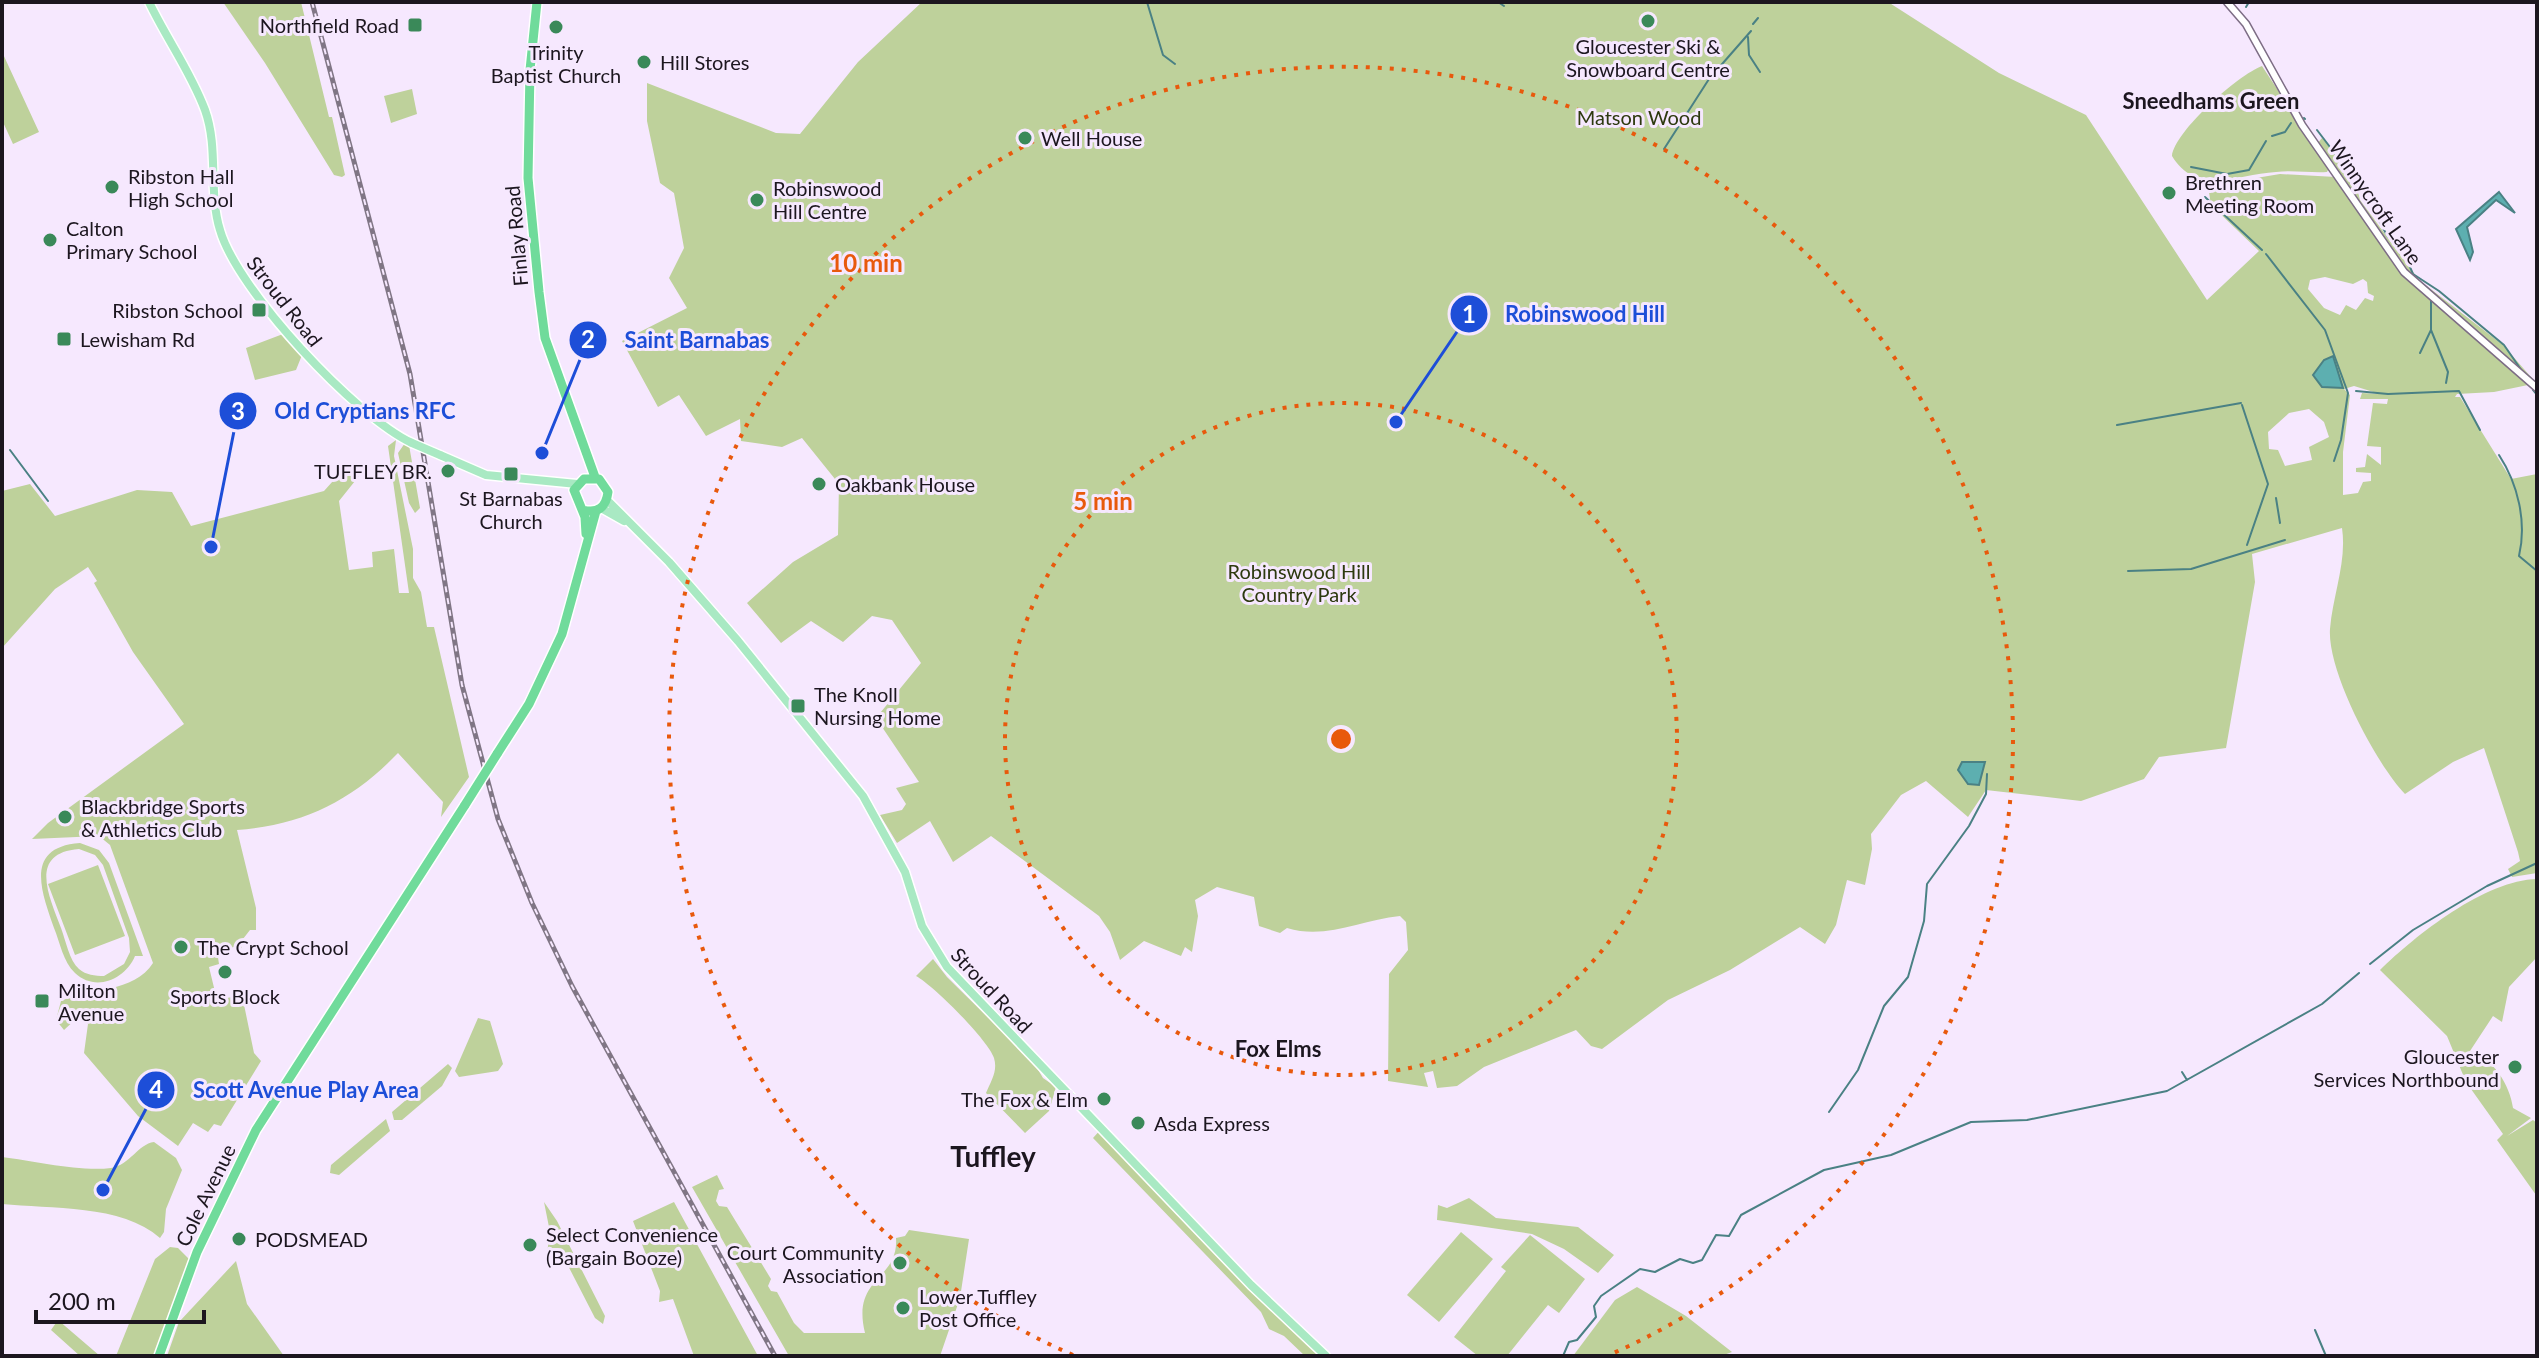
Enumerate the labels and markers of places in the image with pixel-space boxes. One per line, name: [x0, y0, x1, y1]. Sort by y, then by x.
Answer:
marker: Gloucester Ski & Snowboard Centre: [1639, 12, 1657, 30]
place label: Northfield Road: [260, 13, 399, 37]
marker: Northfield Road: [406, 16, 424, 34]
marker: Trinity Baptist Church: [547, 18, 565, 36]
place label: Gloucester Ski & Snowboard Centre: [1566, 34, 1730, 81]
place label: Trinity Baptist Church: [491, 40, 621, 87]
place label: Hill Stores: [660, 50, 749, 74]
marker: Hill Stores: [635, 53, 653, 71]
place label: Well House: [1041, 126, 1142, 150]
marker: Well House: [1016, 129, 1034, 147]
place label: Ribston Hall High School: [128, 164, 234, 211]
place label: Brethren Meeting Room: [2185, 170, 2314, 217]
place label: Robinswood Hill Centre: [773, 176, 882, 223]
marker: Ribston Hall High School: [103, 178, 121, 196]
marker: Brethren Meeting Room: [2160, 184, 2178, 202]
marker: Robinswood Hill Centre: [748, 191, 766, 209]
place label: Calton Primary School: [66, 216, 197, 263]
marker: Calton Primary School: [41, 231, 59, 249]
callout: Robinswood Hill: [1449, 291, 1681, 337]
place label: Ribston School: [112, 298, 243, 322]
marker: Ribston School: [250, 301, 268, 319]
callout: Saint Barnabas: [568, 317, 786, 363]
place label: Lewisham Rd: [80, 327, 195, 351]
marker: Lewisham Rd: [55, 330, 73, 348]
callout: Old Cryptians RFC: [218, 388, 472, 434]
place label: TUFFLEY BR.: [314, 459, 432, 483]
marker: TUFFLEY BR.: [439, 462, 457, 480]
marker: St Barnabas Church: [502, 465, 520, 483]
place label: Oakbank House: [835, 472, 975, 496]
marker: Oakbank House: [810, 475, 828, 493]
place label: St Barnabas Church: [459, 486, 563, 533]
place label: The Knoll Nursing Home: [814, 682, 941, 729]
marker: The Knoll Nursing Home: [789, 697, 807, 715]
centre of rings: [1327, 725, 1355, 753]
place label: Blackbridge Sports & Athletics Club: [81, 794, 245, 841]
marker: Blackbridge Sports & Athletics Club: [56, 808, 74, 826]
place label: The Crypt School: [197, 935, 349, 959]
marker: The Crypt School: [172, 938, 190, 956]
marker: Sports Block: [216, 963, 234, 981]
place label: Milton Avenue: [58, 978, 124, 1025]
place label: Sports Block: [170, 984, 281, 1008]
marker: Milton Avenue: [33, 992, 51, 1010]
place label: Gloucester Services Northbound: [2314, 1044, 2500, 1091]
marker: Gloucester Services Northbound: [2506, 1058, 2524, 1076]
callout: Scott Avenue Play Area: [136, 1067, 436, 1113]
place label: The Fox & Elm: [961, 1087, 1088, 1111]
marker: The Fox & Elm: [1095, 1090, 1113, 1108]
place label: Asda Express: [1154, 1111, 1270, 1135]
marker: Asda Express: [1129, 1114, 1147, 1132]
place label: Select Convenience (Bargain Booze): [546, 1222, 718, 1269]
place label: PODSMEAD: [255, 1227, 368, 1251]
marker: PODSMEAD: [230, 1230, 248, 1248]
marker: Select Convenience (Bargain Booze): [521, 1236, 539, 1254]
place label: Court Community Association: [727, 1240, 885, 1287]
marker: Court Community Association: [891, 1254, 909, 1272]
place label: Lower Tuffley Post Office: [919, 1284, 1037, 1331]
marker: Lower Tuffley Post Office: [894, 1299, 912, 1317]

